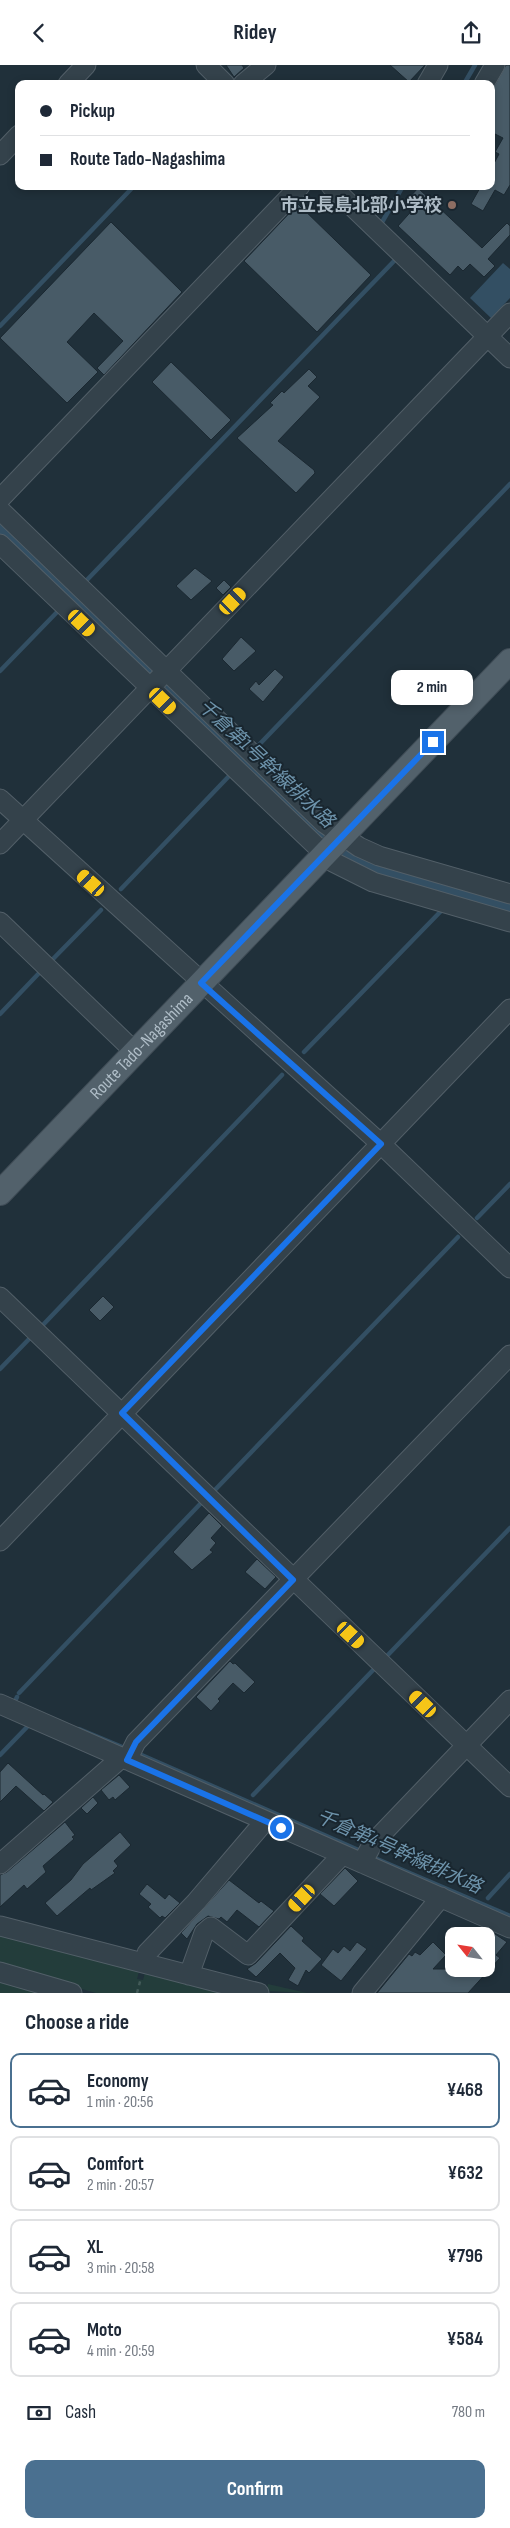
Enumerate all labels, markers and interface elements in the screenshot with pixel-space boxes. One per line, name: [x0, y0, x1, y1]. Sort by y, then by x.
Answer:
icon: back: [25, 19, 53, 47]
text: Ridey: [233, 19, 277, 46]
icon: share: [457, 19, 485, 47]
text: Pickup: [70, 100, 115, 123]
text: Route Tado-Nagashima: [70, 148, 225, 171]
place label: 市立長島北部小学校: [280, 195, 442, 216]
marker: 市立長島北部小学校: [446, 199, 458, 211]
car: [217, 585, 248, 617]
car: [65, 607, 98, 639]
callout: 2 min: [392, 669, 474, 705]
text: 2 min: [417, 678, 447, 697]
car: [146, 685, 179, 717]
water label: 千倉第1号幹線排水路: [193, 695, 340, 834]
route end: [422, 731, 444, 753]
car: [74, 867, 107, 899]
street label: Route Tado-Nagashima: [85, 988, 197, 1103]
car: [334, 1619, 367, 1651]
car: [406, 1688, 439, 1720]
water label: 千倉第4号幹線排水路: [313, 1805, 487, 1900]
route start: [270, 1817, 292, 1839]
car: [286, 1882, 317, 1914]
north arrow: [445, 1927, 495, 1977]
map controls: [445, 1927, 495, 1977]
text: Choose a ride: [25, 2009, 129, 2036]
icon: car: [27, 2068, 72, 2113]
text: Economy: [87, 2070, 149, 2093]
text: ¥468: [447, 2079, 483, 2102]
text: 1 min · 20:56: [87, 2093, 154, 2112]
icon: car: [27, 2151, 72, 2196]
text: Comfort: [87, 2153, 144, 2176]
text: ¥632: [447, 2162, 483, 2185]
text: 2 min · 20:57: [87, 2176, 154, 2195]
icon: car: [27, 2234, 72, 2279]
text: XL: [87, 2236, 103, 2259]
text: ¥796: [447, 2245, 483, 2268]
text: 3 min · 20:58: [87, 2259, 155, 2278]
icon: car: [27, 2317, 72, 2362]
text: Moto: [87, 2319, 122, 2342]
text: ¥584: [447, 2328, 483, 2351]
text: 4 min · 20:59: [87, 2342, 155, 2361]
icon: cash: [25, 2399, 53, 2427]
text: Cash: [65, 2401, 96, 2424]
text: 780 m: [452, 2403, 485, 2422]
button: Confirm: [25, 2460, 485, 2518]

